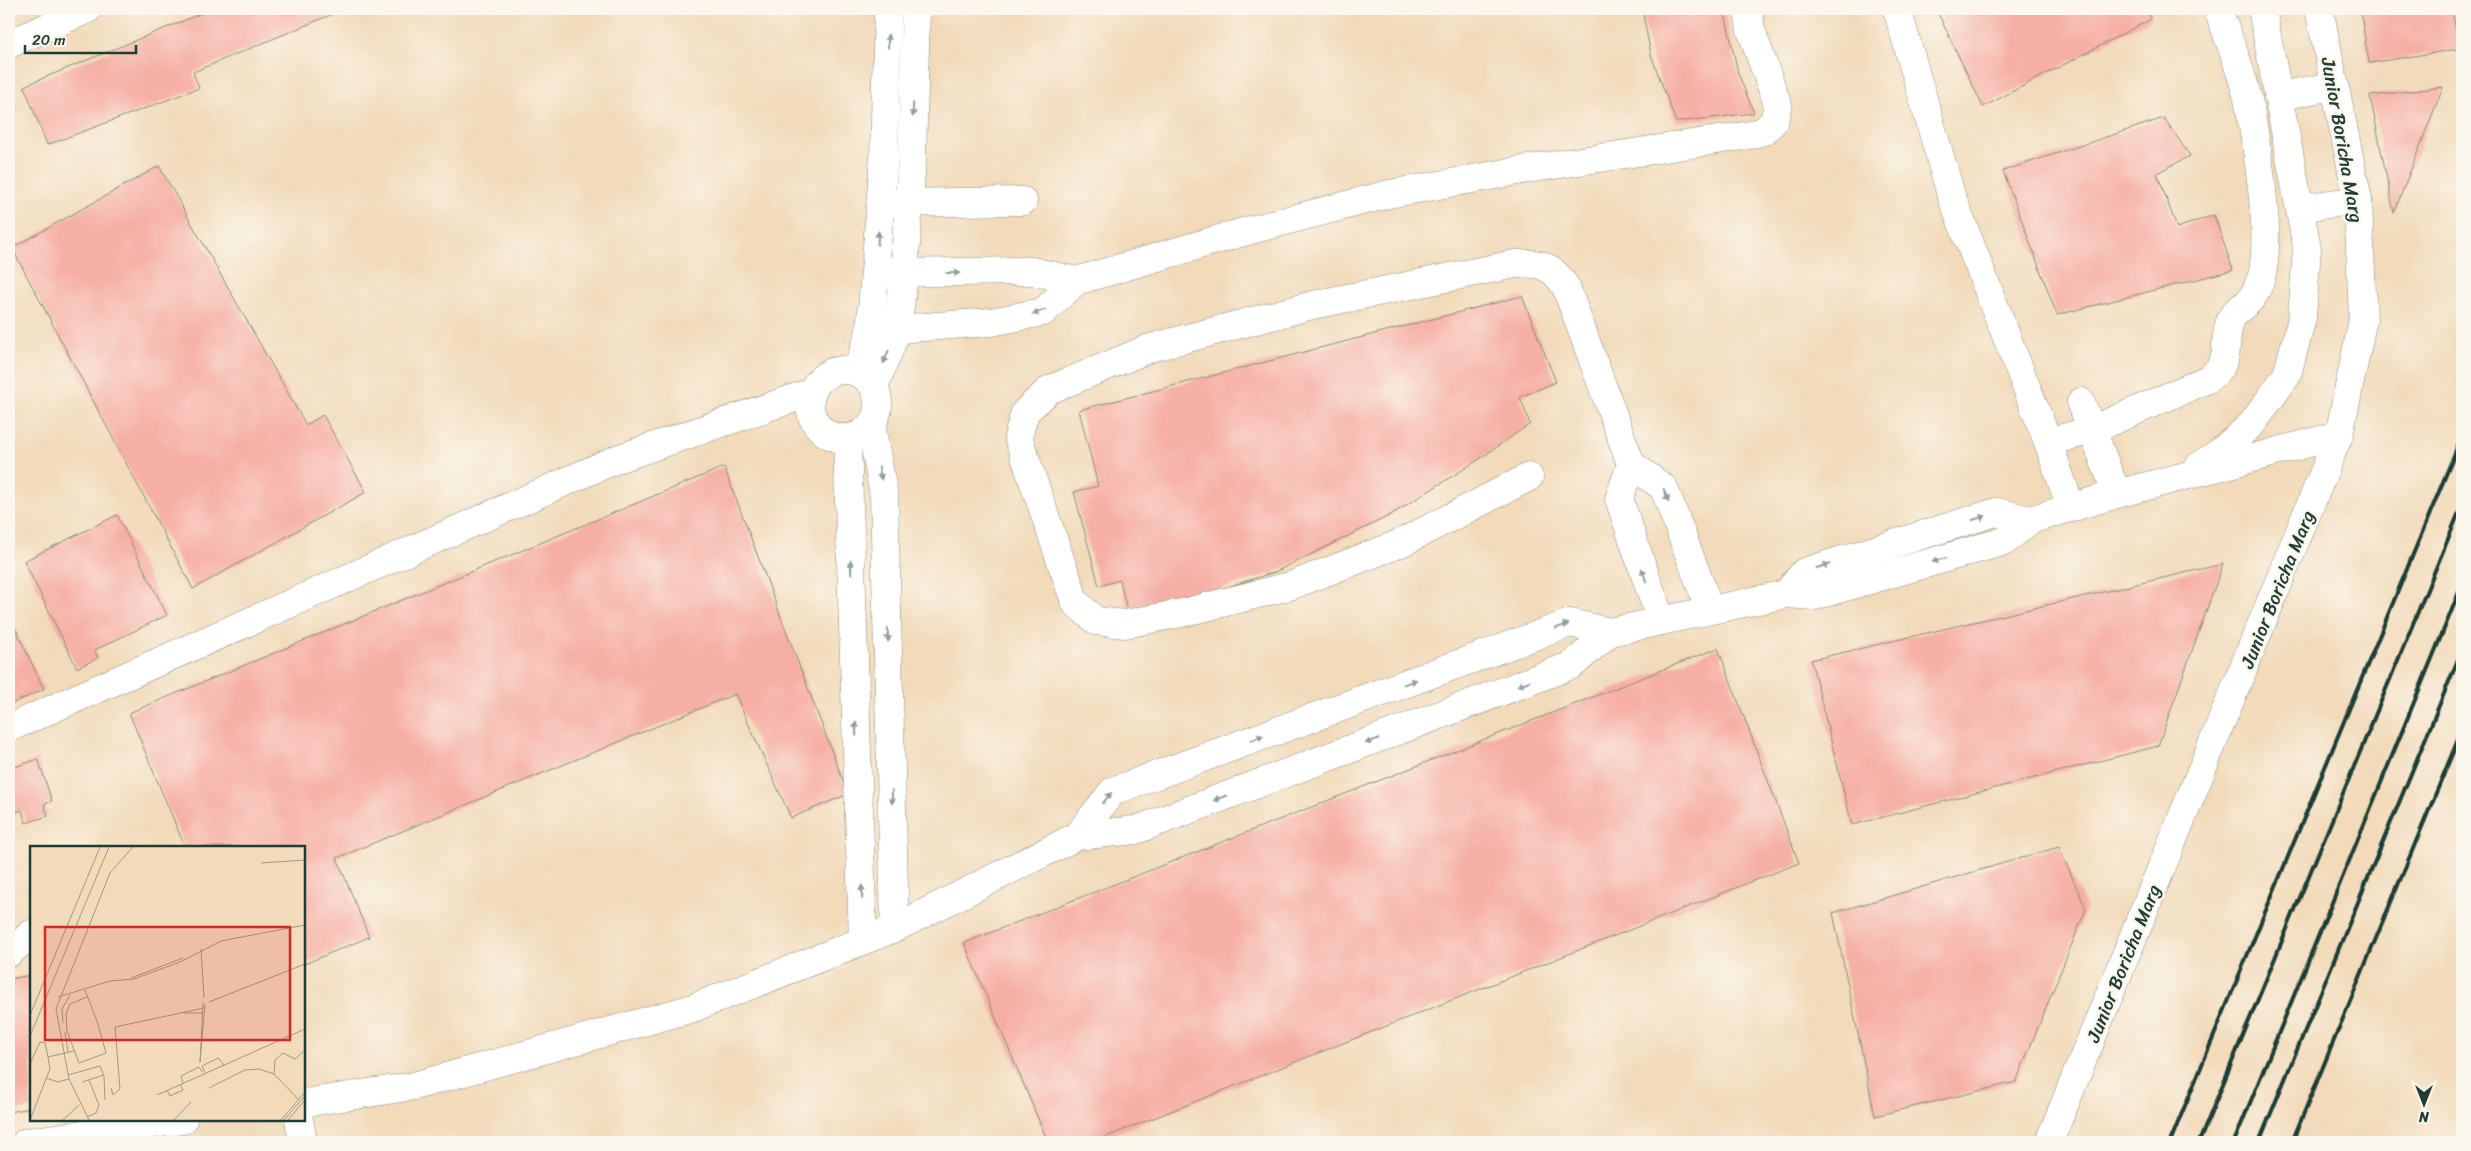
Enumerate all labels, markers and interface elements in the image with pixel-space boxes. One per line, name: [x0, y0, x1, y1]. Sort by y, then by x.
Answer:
scale bar: [25, 22, 136, 54]
text: 20 m: [32, 27, 66, 53]
one-way arrow: [884, 32, 892, 48]
street label: Junior Boricha Marg: [2312, 54, 2373, 226]
one-way arrow: [909, 102, 917, 118]
one-way arrow: [874, 230, 882, 246]
one-way arrow: [945, 269, 961, 277]
one-way arrow: [1031, 308, 1046, 316]
one-way arrow: [882, 350, 890, 364]
one-way arrow: [876, 465, 884, 480]
one-way arrow: [1663, 488, 1670, 503]
street label: Junior Boricha Marg: [2230, 505, 2324, 674]
one-way arrow: [1971, 513, 1986, 521]
one-way arrow: [1931, 556, 1946, 564]
one-way arrow: [847, 559, 855, 575]
one-way arrow: [1816, 561, 1831, 569]
one-way arrow: [1640, 567, 1648, 582]
one-way arrow: [1555, 622, 1570, 630]
one-way arrow: [884, 627, 892, 643]
one-way arrow: [1402, 678, 1417, 685]
one-way arrow: [1516, 679, 1531, 687]
one-way arrow: [852, 721, 860, 737]
one-way arrow: [1250, 734, 1265, 742]
one-way arrow: [1365, 737, 1379, 745]
one-way arrow: [888, 790, 896, 806]
one-way arrow: [1102, 791, 1113, 804]
one-way arrow: [1212, 794, 1227, 802]
inset map: [30, 846, 305, 1121]
street label: Junior Boricha Marg: [2076, 879, 2170, 1048]
one-way arrow: [857, 883, 865, 899]
north arrow: [2398, 1078, 2448, 1128]
text: N: [2419, 1104, 2430, 1129]

